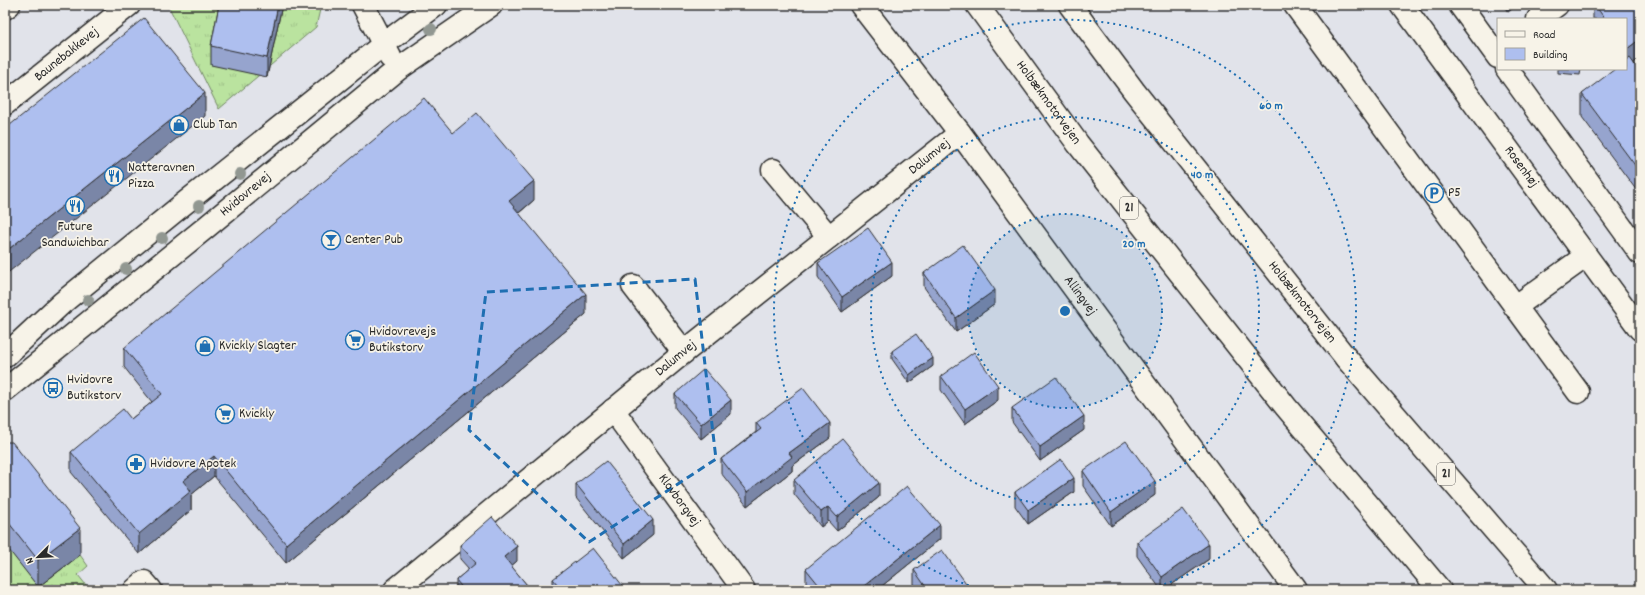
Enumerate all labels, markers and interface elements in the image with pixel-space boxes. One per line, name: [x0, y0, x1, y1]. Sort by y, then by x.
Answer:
legend: [1497, 18, 1627, 70]
street label: Baunebakkevej: [30, 23, 103, 87]
text: Road: [1533, 27, 1555, 44]
text: Building: [1533, 47, 1568, 64]
street label: Holbækmotorvejen: [1011, 57, 1086, 149]
text: 60 m: [1259, 98, 1283, 115]
shop icon: Club Tan: [168, 114, 190, 136]
place label: Club Tan: [193, 115, 237, 135]
street label: Dalumvej: [904, 134, 955, 180]
street label: Rosenhøj: [1499, 142, 1543, 192]
place label: Natteravnen Pizza: [128, 158, 195, 194]
restaurant icon: Natteravnen Pizza: [103, 165, 125, 187]
street label: Hvidovrevej: [216, 167, 276, 222]
text: 40 m: [1191, 167, 1213, 184]
parking icon: P5: [1423, 182, 1445, 204]
place label: P5: [1448, 183, 1461, 203]
restaurant icon: Future Sandwichbar: [64, 195, 86, 217]
road number: 21: [1120, 197, 1138, 219]
place label: Future Sandwichbar: [41, 217, 109, 253]
bar icon: Center Pub: [320, 229, 342, 251]
place label: Center Pub: [345, 230, 403, 250]
text: 20 m: [1123, 236, 1145, 253]
street label: Holbækmotorvejen: [1263, 257, 1341, 348]
street label: Allingvej: [1058, 272, 1101, 320]
centre of rings: [1058, 304, 1072, 318]
place label: Hvidovrevejs Butikstorv: [369, 322, 436, 358]
supermarket icon: Hvidovrevejs Butikstorv: [344, 329, 366, 351]
shop icon: Kvickly Slagter: [194, 335, 216, 357]
place label: Kvickly Slagter: [219, 336, 297, 356]
street label: Dalumvej: [651, 336, 701, 382]
place label: Hvidovre Butikstorv: [67, 370, 122, 406]
bus stop icon: Hvidovre Butikstorv: [42, 377, 64, 399]
supermarket icon: Kvickly: [214, 403, 236, 425]
place label: Kvickly: [239, 404, 275, 424]
pharmacy icon: Hvidovre Apotek: [125, 453, 147, 475]
place label: Hvidovre Apotek: [150, 454, 236, 474]
road number: 21: [1437, 463, 1455, 485]
street label: Klovborgvej: [653, 470, 705, 531]
north arrow: [18, 537, 58, 577]
text: N: [22, 554, 39, 566]

